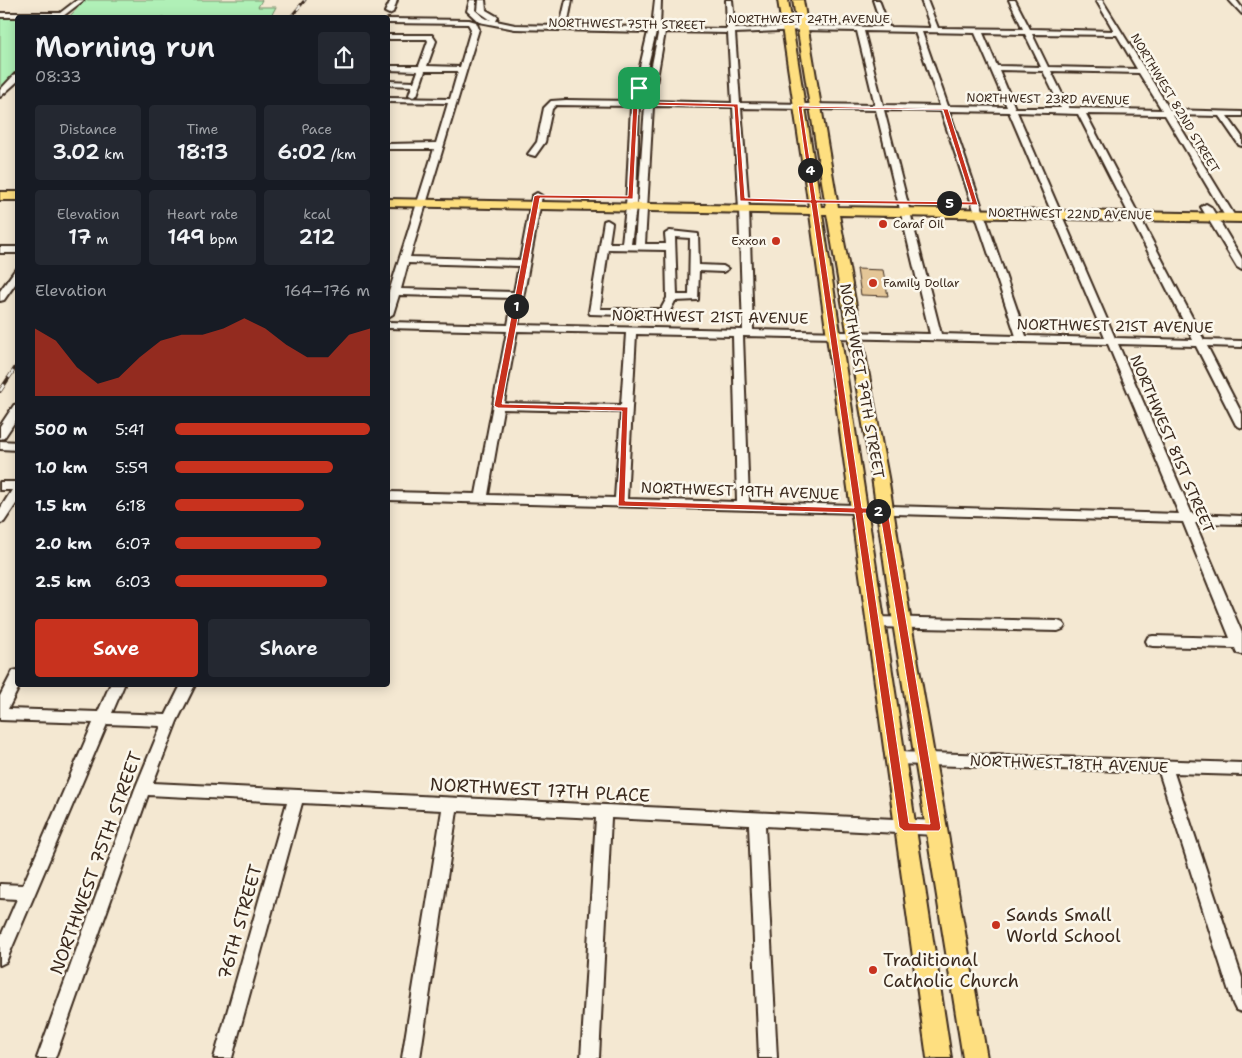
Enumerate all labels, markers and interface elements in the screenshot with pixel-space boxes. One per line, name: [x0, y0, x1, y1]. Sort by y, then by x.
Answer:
street label: NORTHWEST 24TH AVENUE: [728, 11, 890, 27]
street label: NORTHWEST 75TH STREET: [548, 15, 706, 33]
text: Morning run: [35, 28, 215, 66]
street label: NORTHWEST 82ND STREET: [1127, 30, 1223, 176]
button: share: [318, 32, 370, 84]
text: 08:33: [35, 66, 82, 87]
pin: [618, 67, 660, 109]
icon: arrive: [625, 74, 653, 102]
street label: NORTHWEST 23RD AVENUE: [966, 90, 1130, 108]
text: Distance: [59, 120, 117, 138]
text: Time: [186, 120, 219, 138]
text: Pace: [301, 120, 332, 138]
text: 3.02: [52, 138, 100, 166]
text: 18:13: [177, 138, 228, 166]
text: 6:02: [278, 138, 326, 166]
text: km: [100, 145, 124, 163]
text: /km: [326, 145, 356, 163]
pin: 4: [798, 158, 822, 182]
text: 4: [806, 161, 815, 179]
pin: 5: [936, 190, 962, 216]
text: 5: [945, 194, 954, 212]
text: Elevation: [57, 205, 120, 223]
text: Heart rate: [167, 205, 238, 223]
text: kcal: [303, 205, 330, 223]
street label: NORTHWEST 22ND AVENUE: [988, 205, 1152, 223]
place label: Caraf Oil: [893, 216, 944, 232]
marker: Caraf Oil: [877, 218, 889, 230]
text: 17: [68, 223, 91, 251]
text: 149: [167, 223, 205, 251]
text: 212: [298, 223, 335, 251]
text: m: [91, 230, 108, 248]
text: bpm: [205, 230, 238, 248]
place label: Exxon: [731, 233, 766, 249]
marker: Exxon: [770, 235, 782, 247]
place label: Family Dollar: [883, 275, 960, 291]
marker: Family Dollar: [867, 277, 879, 289]
text: Elevation: [35, 280, 107, 301]
text: 164–176 m: [284, 280, 370, 301]
street label: NORTHWEST 79TH STREET: [835, 282, 889, 480]
pin: 1: [504, 294, 528, 318]
text: 1: [513, 297, 520, 315]
street label: NORTHWEST 21ST AVENUE: [611, 305, 809, 329]
street label: NORTHWEST 21ST AVENUE: [1016, 314, 1214, 338]
street label: NORTHWEST 81ST STREET: [1125, 352, 1219, 536]
text: 500 m: [35, 419, 87, 440]
text: 5:41: [115, 419, 145, 440]
text: 1.0 km: [35, 457, 87, 478]
text: 5:59: [115, 457, 149, 478]
street label: NORTHWEST 19TH AVENUE: [640, 478, 840, 504]
text: 1.5 km: [35, 495, 87, 516]
text: 6:18: [115, 495, 147, 516]
pin: 2: [866, 498, 890, 524]
text: 2: [874, 502, 883, 520]
text: 2.0 km: [35, 533, 92, 554]
text: 6:07: [115, 533, 151, 554]
text: 2.5 km: [35, 571, 91, 592]
text: 6:03: [115, 571, 151, 592]
button: Save: [35, 619, 198, 677]
button: Share: [208, 619, 370, 677]
street label: NORTHWEST 75TH STREET: [44, 748, 148, 978]
street label: NORTHWEST 18TH AVENUE: [969, 751, 1169, 777]
street label: NORTHWEST 17TH PLACE: [429, 772, 651, 808]
street label: 76TH STREET: [212, 862, 268, 982]
place label: Sands Small World School: [1006, 903, 1121, 948]
marker: Sands Small World School: [990, 919, 1002, 931]
place label: Traditional Catholic Church: [883, 948, 1019, 993]
marker: Traditional Catholic Church: [867, 964, 879, 976]

